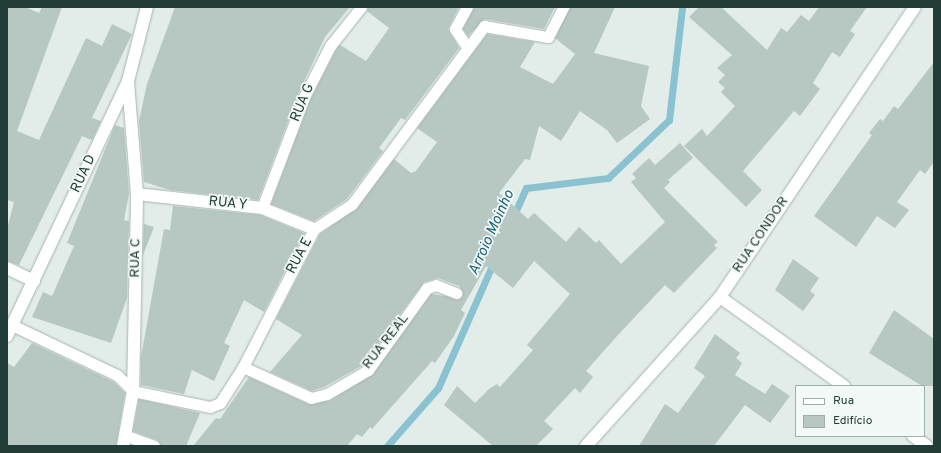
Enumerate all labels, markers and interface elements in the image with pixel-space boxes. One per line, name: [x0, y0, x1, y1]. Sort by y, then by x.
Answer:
street label: RUA G: [287, 81, 319, 125]
street label: RUA D: [68, 152, 100, 196]
water label: Arroio Moinho: [465, 188, 519, 278]
street label: RUA CONDOR: [729, 193, 793, 277]
street label: RUA Y: [207, 194, 249, 214]
street label: RUA E: [283, 235, 317, 277]
street label: RUA C: [127, 238, 145, 278]
street label: RUA REAL: [359, 311, 413, 373]
legend: [795, 385, 925, 437]
text: Rua: [833, 393, 854, 409]
text: Edifício: [833, 413, 872, 429]

